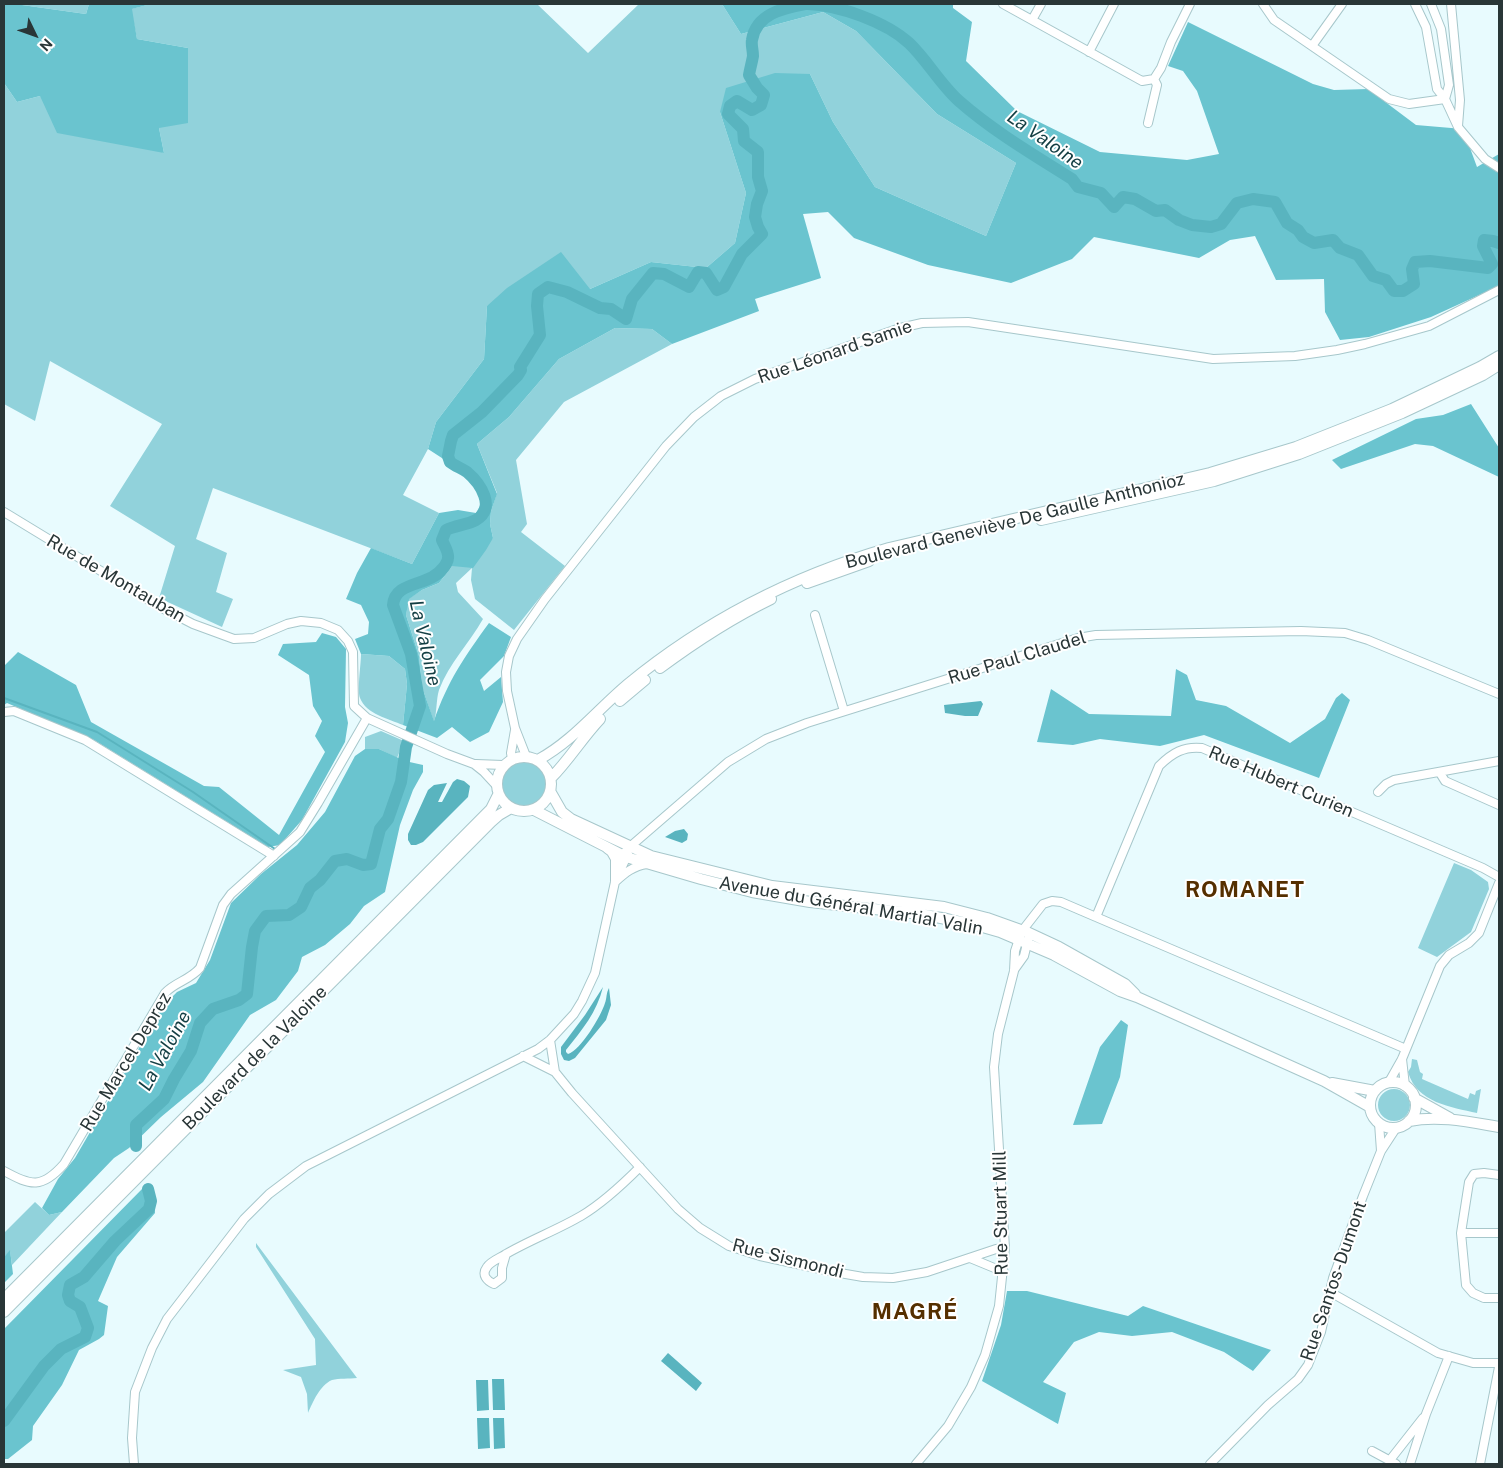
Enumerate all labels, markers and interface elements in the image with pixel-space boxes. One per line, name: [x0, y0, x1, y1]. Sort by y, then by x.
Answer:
north arrow: [10, 10, 60, 60]
text: N: [37, 36, 56, 54]
water label: La Valoine: [1003, 106, 1087, 174]
street label: Rue Léonard Samie: [755, 315, 915, 389]
street label: Boulevard Geneviève De Gaulle Anthonioz: [843, 468, 1187, 574]
street label: Rue de Montauban: [43, 530, 189, 628]
water label: La Valoine: [404, 598, 446, 688]
street label: Rue Paul Claudel: [945, 627, 1089, 689]
street label: Rue Hubert Curien: [1205, 742, 1357, 822]
street label: Avenue du Général Martial Valin: [717, 872, 985, 940]
district label: ROMANET: [1184, 877, 1306, 903]
street label: Boulevard de la Valoine: [178, 981, 332, 1135]
street label: Rue Marcel Deprez: [76, 989, 176, 1135]
water label: La Valoine: [134, 1007, 196, 1095]
street label: Rue Stuart Mill: [989, 1150, 1013, 1276]
street label: Rue Santos-Dumont: [1296, 1198, 1372, 1364]
street label: Rue Sismondi: [730, 1235, 846, 1283]
district label: MAGRÉ: [871, 1299, 959, 1325]

